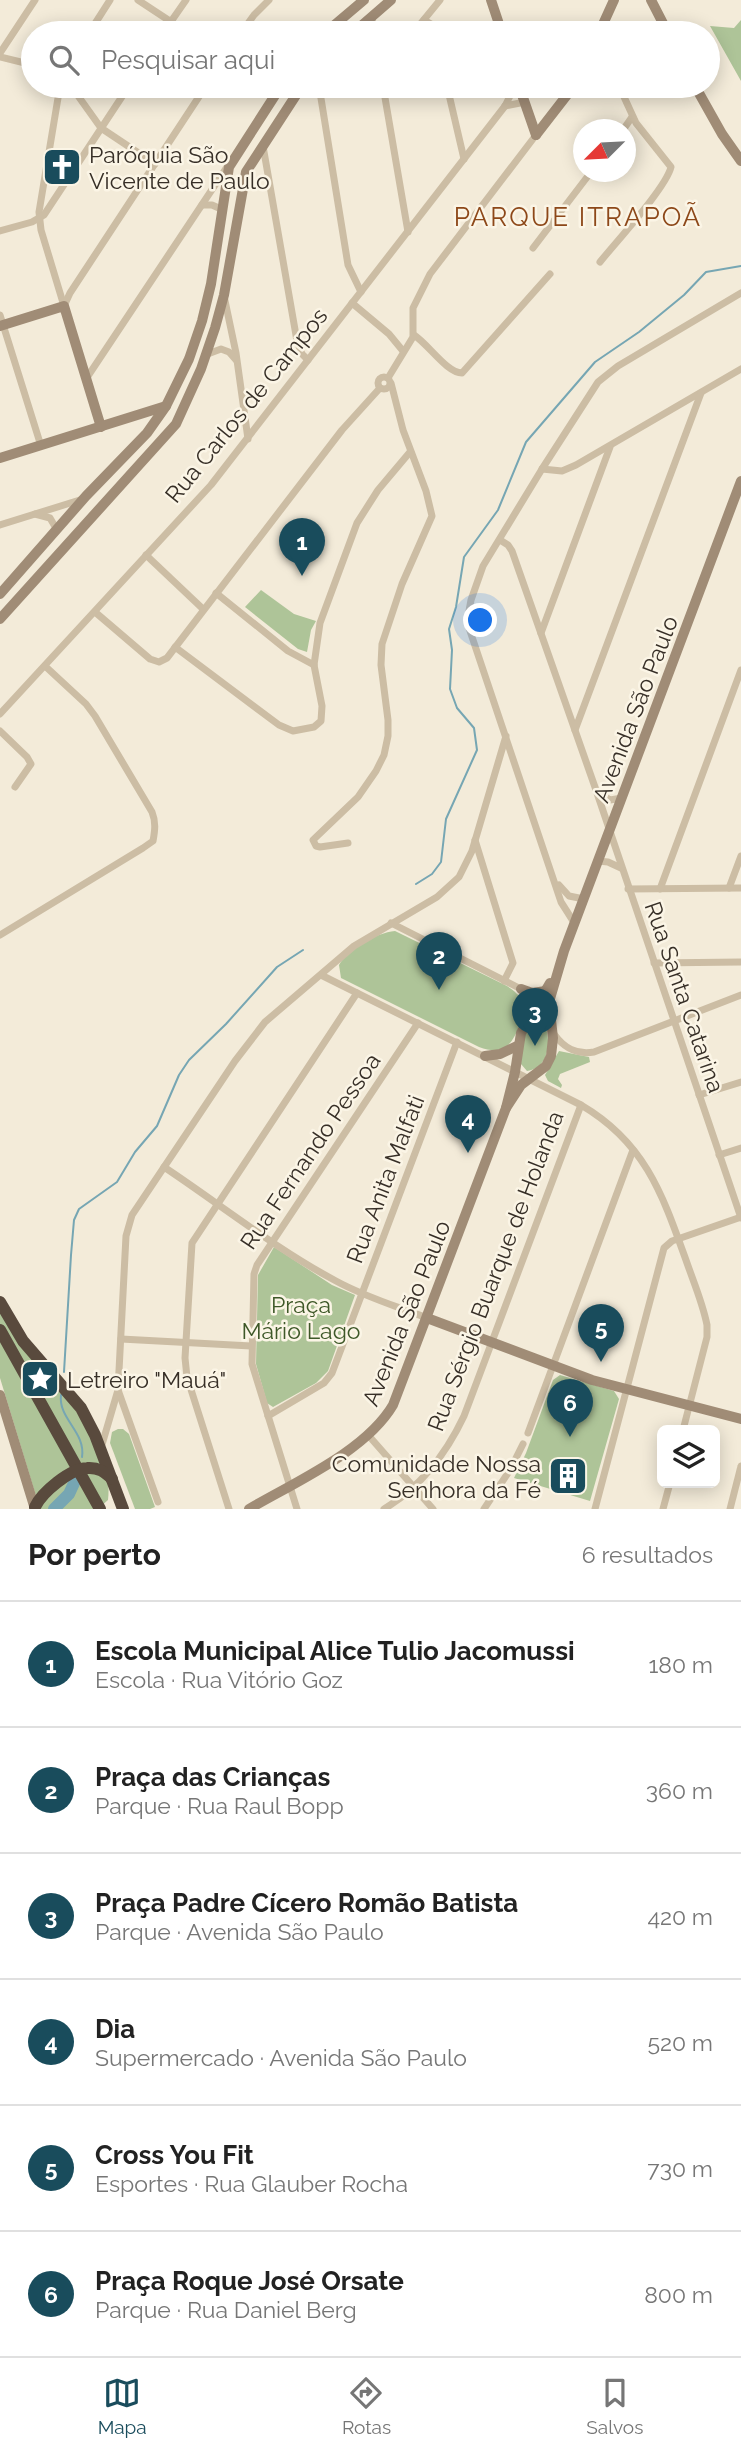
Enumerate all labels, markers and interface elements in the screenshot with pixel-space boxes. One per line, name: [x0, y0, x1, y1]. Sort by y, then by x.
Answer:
search box: [21, 21, 720, 98]
icon: search: [45, 41, 83, 79]
text: Pesquisar aqui: [101, 45, 275, 75]
north arrow: [573, 119, 636, 182]
place label: Paróquia São Vicente de Paulo: [89, 141, 270, 194]
church icon: Paróquia São Vicente de Paulo: [41, 146, 83, 188]
district label: PARQUE ITRAPOÃ: [454, 202, 702, 232]
street label: Rua Carlos de Campos: [159, 302, 333, 508]
pin: 1: [279, 518, 325, 576]
your location: [463, 603, 497, 637]
street label: Avenida São Paulo: [587, 612, 683, 806]
street label: Rua Santa Catarina: [640, 898, 730, 1096]
pin: 2: [416, 932, 462, 990]
pin: 3: [512, 988, 558, 1046]
street label: Rua Fernando Pessoa: [234, 1048, 386, 1254]
street label: Rua Anita Malfati: [341, 1091, 429, 1267]
pin: 4: [445, 1095, 491, 1153]
street label: Rua Sérgio Buarque de Holanda: [421, 1107, 569, 1435]
street label: Avenida São Paulo: [356, 1216, 456, 1410]
park label: Praça Mário Lago: [241, 1291, 361, 1344]
pin: 5: [578, 1304, 624, 1362]
place icon: Letreiro "Mauá": [19, 1358, 61, 1400]
place label: Letreiro "Mauá": [67, 1366, 226, 1393]
pin: 6: [547, 1379, 593, 1437]
map controls: [657, 1425, 720, 1488]
button: layers: [657, 1425, 720, 1488]
place label: Comunidade Nossa Senhora da Fé: [332, 1450, 541, 1503]
building icon: Comunidade Nossa Senhora da Fé: [547, 1455, 589, 1497]
text: Por perto: [28, 1537, 161, 1572]
text: 6 resultados: [582, 1541, 713, 1568]
text: Escola Municipal Alice Tulio Jacomussi: [95, 1636, 575, 1666]
text: 1: [45, 1651, 57, 1678]
text: 180 m: [648, 1651, 713, 1678]
text: Escola · Rua Vitório Goz: [95, 1666, 343, 1693]
text: Praça das Crianças: [95, 1762, 330, 1792]
text: 2: [45, 1777, 57, 1804]
text: 360 m: [646, 1777, 713, 1804]
text: Parque · Rua Raul Bopp: [95, 1792, 344, 1819]
text: Praça Padre Cícero Romão Batista: [95, 1888, 518, 1918]
text: 3: [45, 1903, 57, 1930]
text: 420 m: [647, 1903, 713, 1930]
text: Parque · Avenida São Paulo: [95, 1918, 384, 1945]
text: Dia: [95, 2014, 135, 2044]
text: 4: [44, 2029, 58, 2056]
text: 520 m: [647, 2029, 713, 2056]
text: Supermercado · Avenida São Paulo: [95, 2044, 467, 2071]
text: Cross You Fit: [95, 2140, 254, 2170]
text: 5: [45, 2155, 57, 2182]
text: 730 m: [647, 2155, 713, 2182]
text: Esportes · Rua Glauber Rocha: [95, 2170, 408, 2197]
text: Praça Roque José Orsate: [95, 2266, 404, 2296]
text: 6: [44, 2281, 58, 2308]
text: 800 m: [644, 2281, 713, 2308]
text: Parque · Rua Daniel Berg: [95, 2296, 357, 2323]
tab: Mapa: [98, 2374, 147, 2438]
tab: Rotas: [342, 2374, 391, 2438]
tab: Salvos: [586, 2374, 643, 2438]

